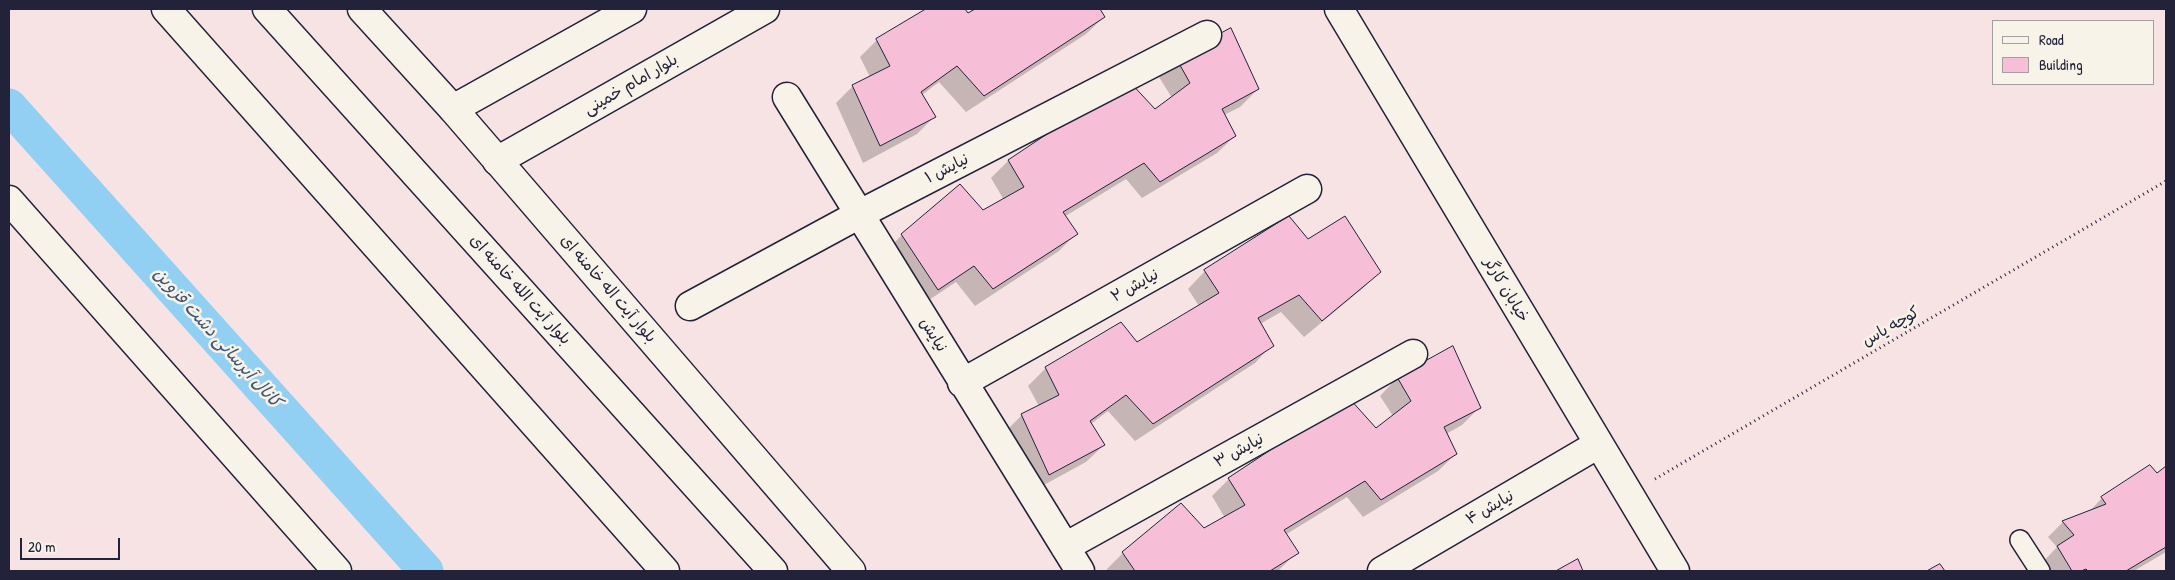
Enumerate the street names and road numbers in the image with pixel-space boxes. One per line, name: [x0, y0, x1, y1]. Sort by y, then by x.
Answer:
street label: بلوار امام خمینی: [581, 50, 681, 120]
street label: نیایش ۱: [922, 150, 972, 188]
street label: بلوار آیت الله خامنه ای: [465, 231, 575, 349]
street label: بلوار آیت اله خامنه ای: [556, 231, 660, 347]
street label: خیابان کارگر: [1479, 254, 1533, 326]
street label: نیایش ۲: [1108, 265, 1162, 307]
street label: کوچه یاس: [1859, 303, 1923, 351]
street label: نیایش: [915, 314, 951, 356]
street label: نیایش ۳: [1211, 430, 1267, 472]
street label: نیایش ۴: [1462, 487, 1518, 529]

